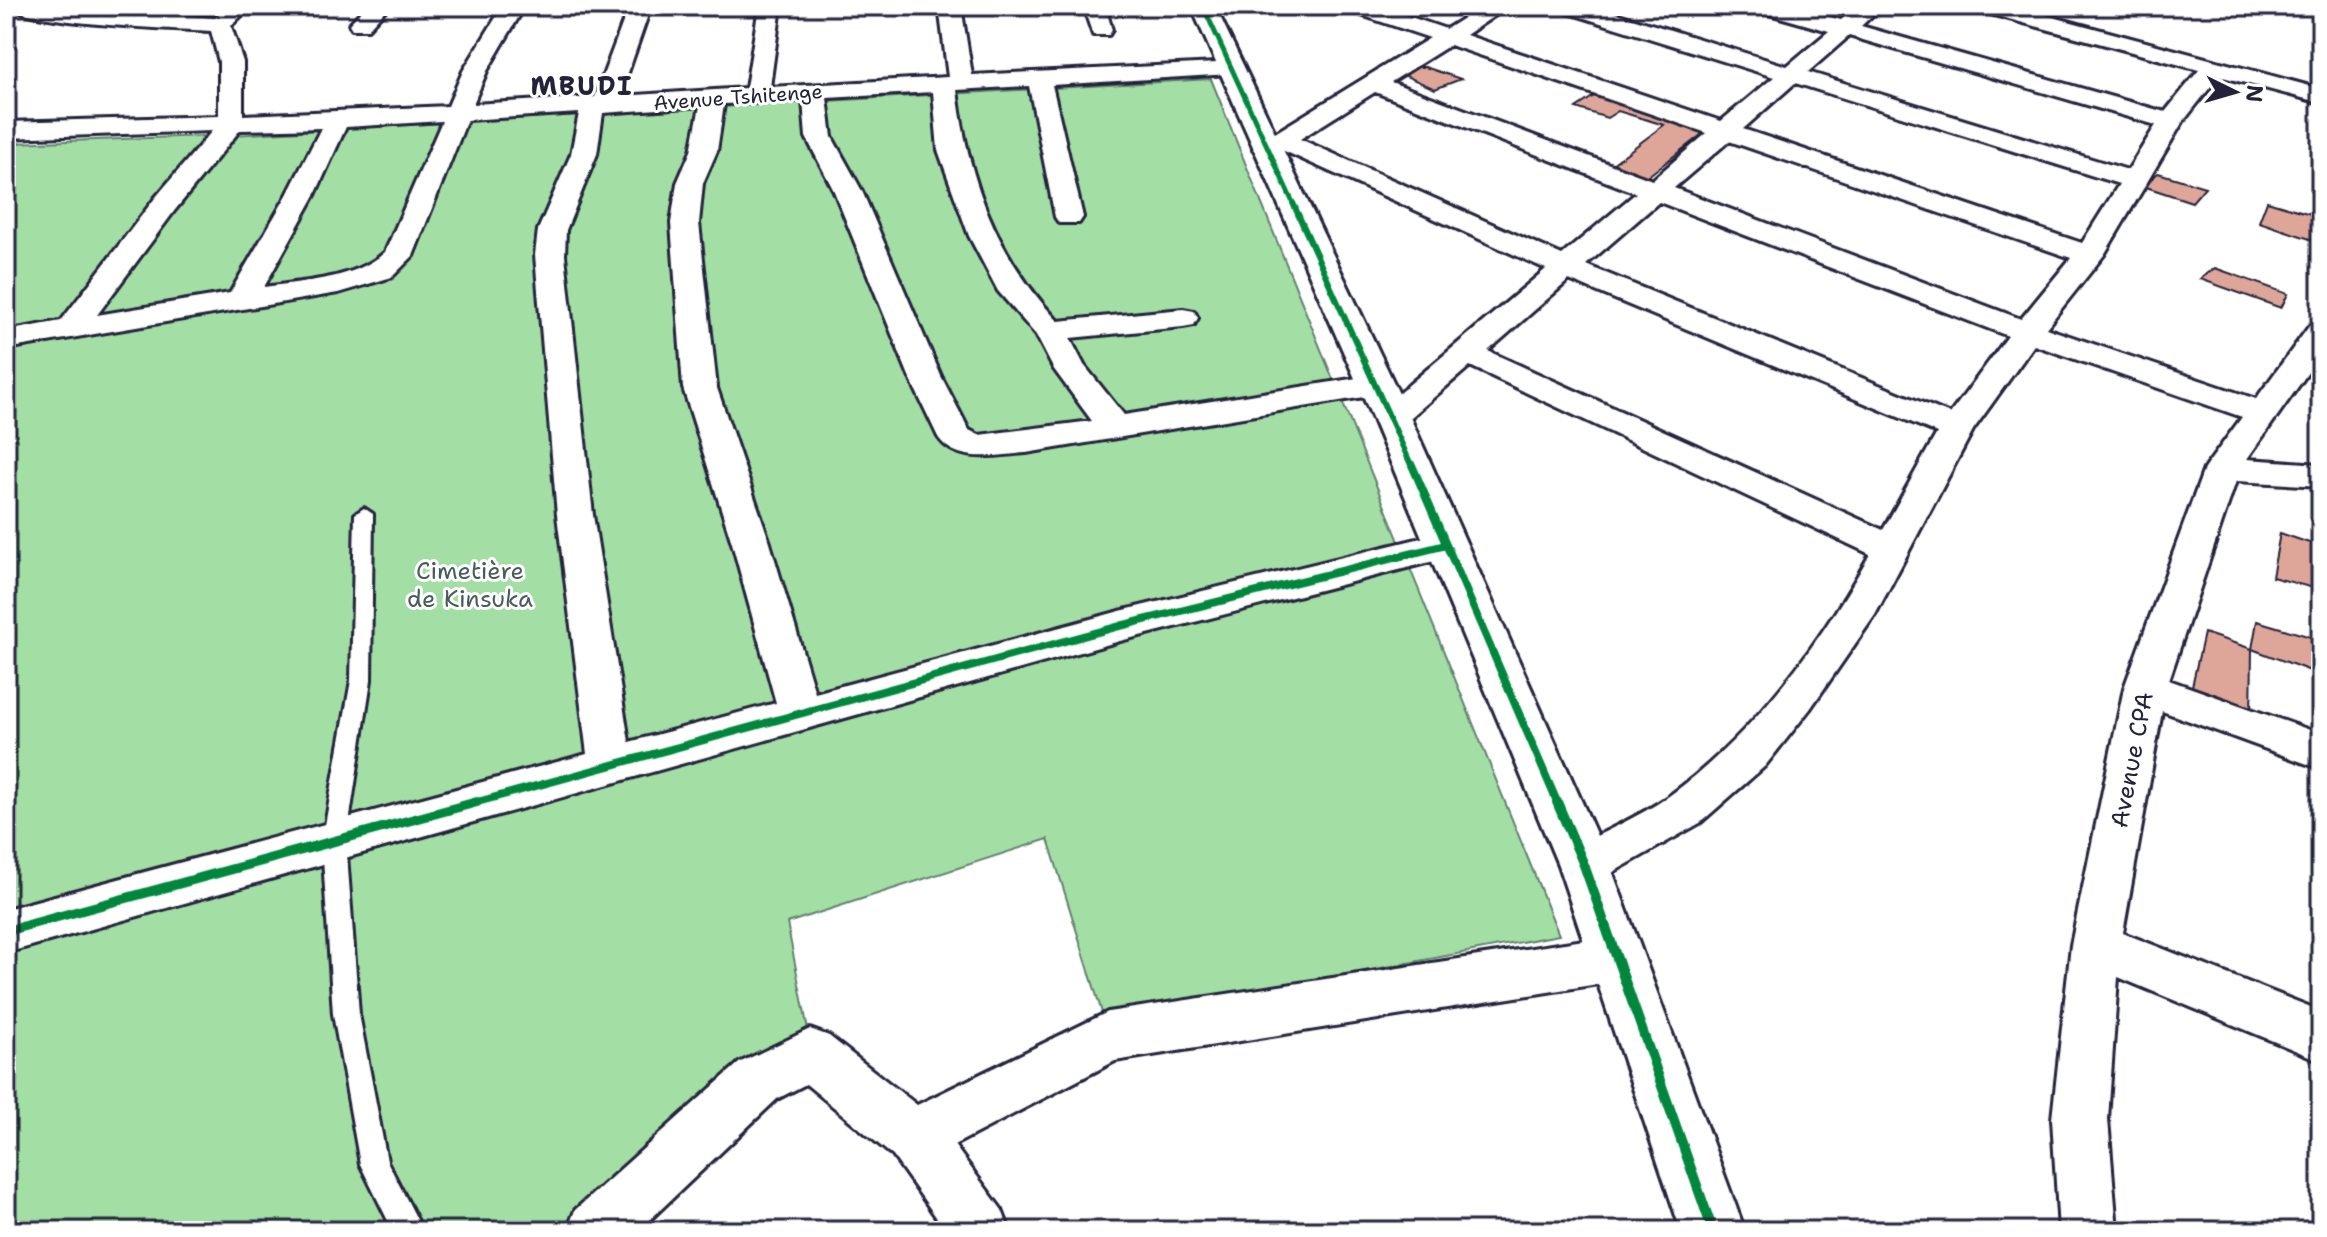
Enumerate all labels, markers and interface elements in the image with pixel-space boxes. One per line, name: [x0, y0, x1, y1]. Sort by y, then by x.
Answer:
north arrow: [2195, 52, 2275, 132]
district label: MBUDI: [530, 68, 634, 103]
street label: Avenue Tshitenge: [653, 78, 823, 116]
text: N: [2239, 84, 2270, 104]
park label: Cimetière de Kinsuka: [407, 555, 533, 615]
street label: Avenue CPA: [2103, 689, 2161, 831]

